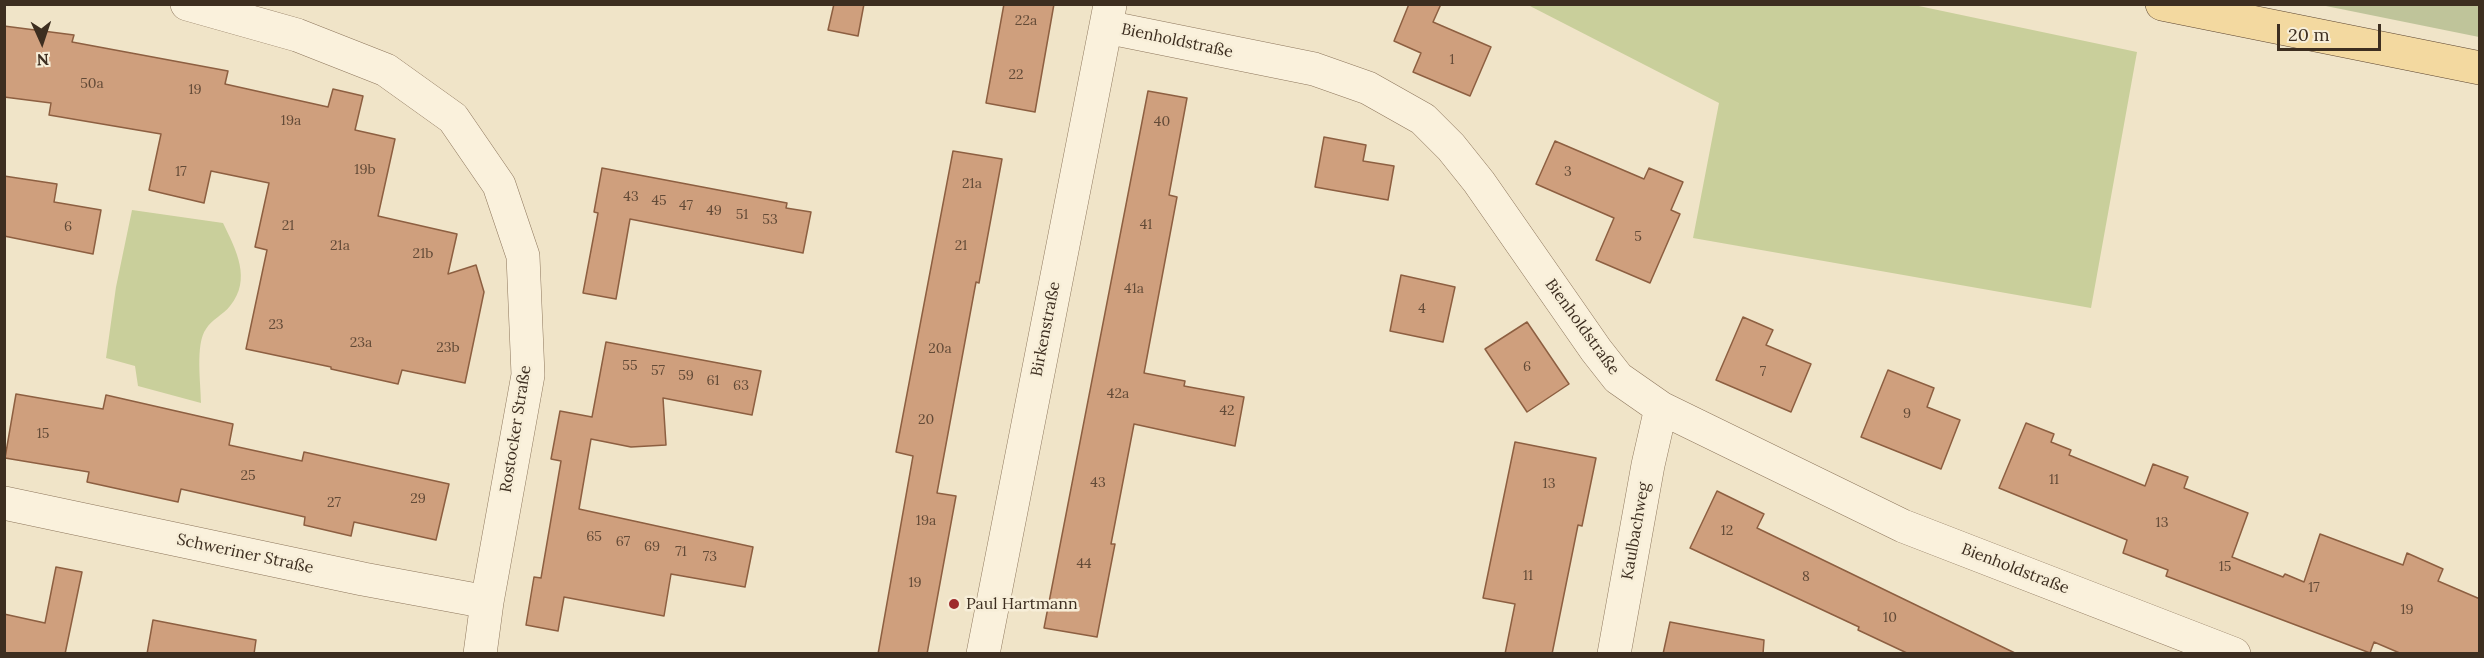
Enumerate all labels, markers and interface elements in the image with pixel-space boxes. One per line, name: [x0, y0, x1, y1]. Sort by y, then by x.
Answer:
north arrow: [12, 12, 72, 72]
scale bar: [2280, 12, 2384, 50]
house number: 22a: [1015, 13, 1037, 29]
street label: Bienholdstraße: [1119, 20, 1235, 62]
text: 20 m: [2288, 23, 2330, 46]
text: N: [36, 50, 50, 70]
house number: 1: [1449, 52, 1455, 68]
house number: 22: [1008, 67, 1024, 83]
house number: 50a: [80, 76, 104, 92]
house number: 19: [188, 82, 202, 98]
house number: 19a: [281, 113, 301, 129]
house number: 40: [1154, 114, 1170, 130]
house number: 19b: [354, 162, 376, 178]
house number: 17: [175, 164, 187, 180]
house number: 3: [1564, 164, 1572, 180]
house number: 21a: [962, 176, 982, 192]
house number: 43: [623, 189, 639, 205]
house number: 45: [651, 193, 667, 209]
house number: 47: [679, 198, 693, 214]
house number: 49: [706, 203, 722, 219]
house number: 51: [736, 207, 748, 223]
house number: 53: [762, 212, 778, 228]
house number: 41: [1140, 217, 1152, 233]
house number: 21: [282, 218, 294, 234]
house number: 6: [64, 219, 72, 235]
house number: 5: [1634, 229, 1642, 245]
house number: 21a: [330, 238, 350, 254]
house number: 21: [955, 238, 967, 254]
house number: 21b: [413, 246, 433, 262]
street label: Bienholdstraße: [1541, 275, 1623, 379]
street label: Birkenstraße: [1027, 280, 1065, 378]
house number: 41a: [1124, 281, 1144, 297]
house number: 4: [1418, 301, 1426, 317]
house number: 23: [268, 317, 284, 333]
house number: 23a: [350, 335, 372, 351]
house number: 23b: [436, 340, 460, 356]
house number: 20a: [928, 341, 952, 357]
house number: 55: [622, 358, 638, 374]
house number: 6: [1523, 359, 1531, 375]
house number: 57: [651, 363, 665, 379]
street label: Rostocker Straße: [496, 364, 536, 494]
house number: 7: [1760, 364, 1766, 380]
house number: 59: [678, 368, 694, 384]
house number: 61: [706, 373, 720, 389]
house number: 63: [733, 378, 749, 394]
house number: 42a: [1107, 386, 1129, 402]
house number: 42: [1219, 403, 1235, 419]
house number: 9: [1903, 406, 1911, 422]
house number: 20: [918, 412, 934, 428]
house number: 15: [37, 426, 49, 442]
house number: 25: [240, 468, 256, 484]
house number: 11: [2049, 472, 2059, 488]
house number: 43: [1090, 475, 1106, 491]
house number: 13: [1543, 476, 1555, 492]
street label: Kaulbachweg: [1618, 481, 1654, 581]
house number: 29: [410, 491, 426, 507]
house number: 27: [327, 495, 341, 511]
house number: 19a: [916, 513, 936, 529]
house number: 13: [2156, 515, 2168, 531]
house number: 12: [1721, 523, 1733, 539]
house number: 65: [586, 529, 602, 545]
street label: Schweriner Straße: [175, 530, 315, 578]
house number: 67: [616, 534, 630, 550]
house number: 69: [644, 539, 660, 555]
street label: Bienholdstraße: [1958, 540, 2072, 598]
house number: 71: [675, 544, 687, 560]
house number: 73: [703, 549, 717, 565]
house number: 44: [1076, 556, 1092, 572]
house number: 15: [2219, 559, 2231, 575]
house number: 11: [1523, 568, 1533, 584]
house number: 8: [1802, 569, 1810, 585]
house number: 19: [908, 575, 922, 591]
house number: 17: [2308, 580, 2320, 596]
place label: Paul Hartmann: [966, 594, 1078, 614]
marker: Paul Hartmann: [947, 597, 961, 611]
house number: 19: [2400, 602, 2414, 618]
house number: 10: [1883, 610, 1897, 626]

